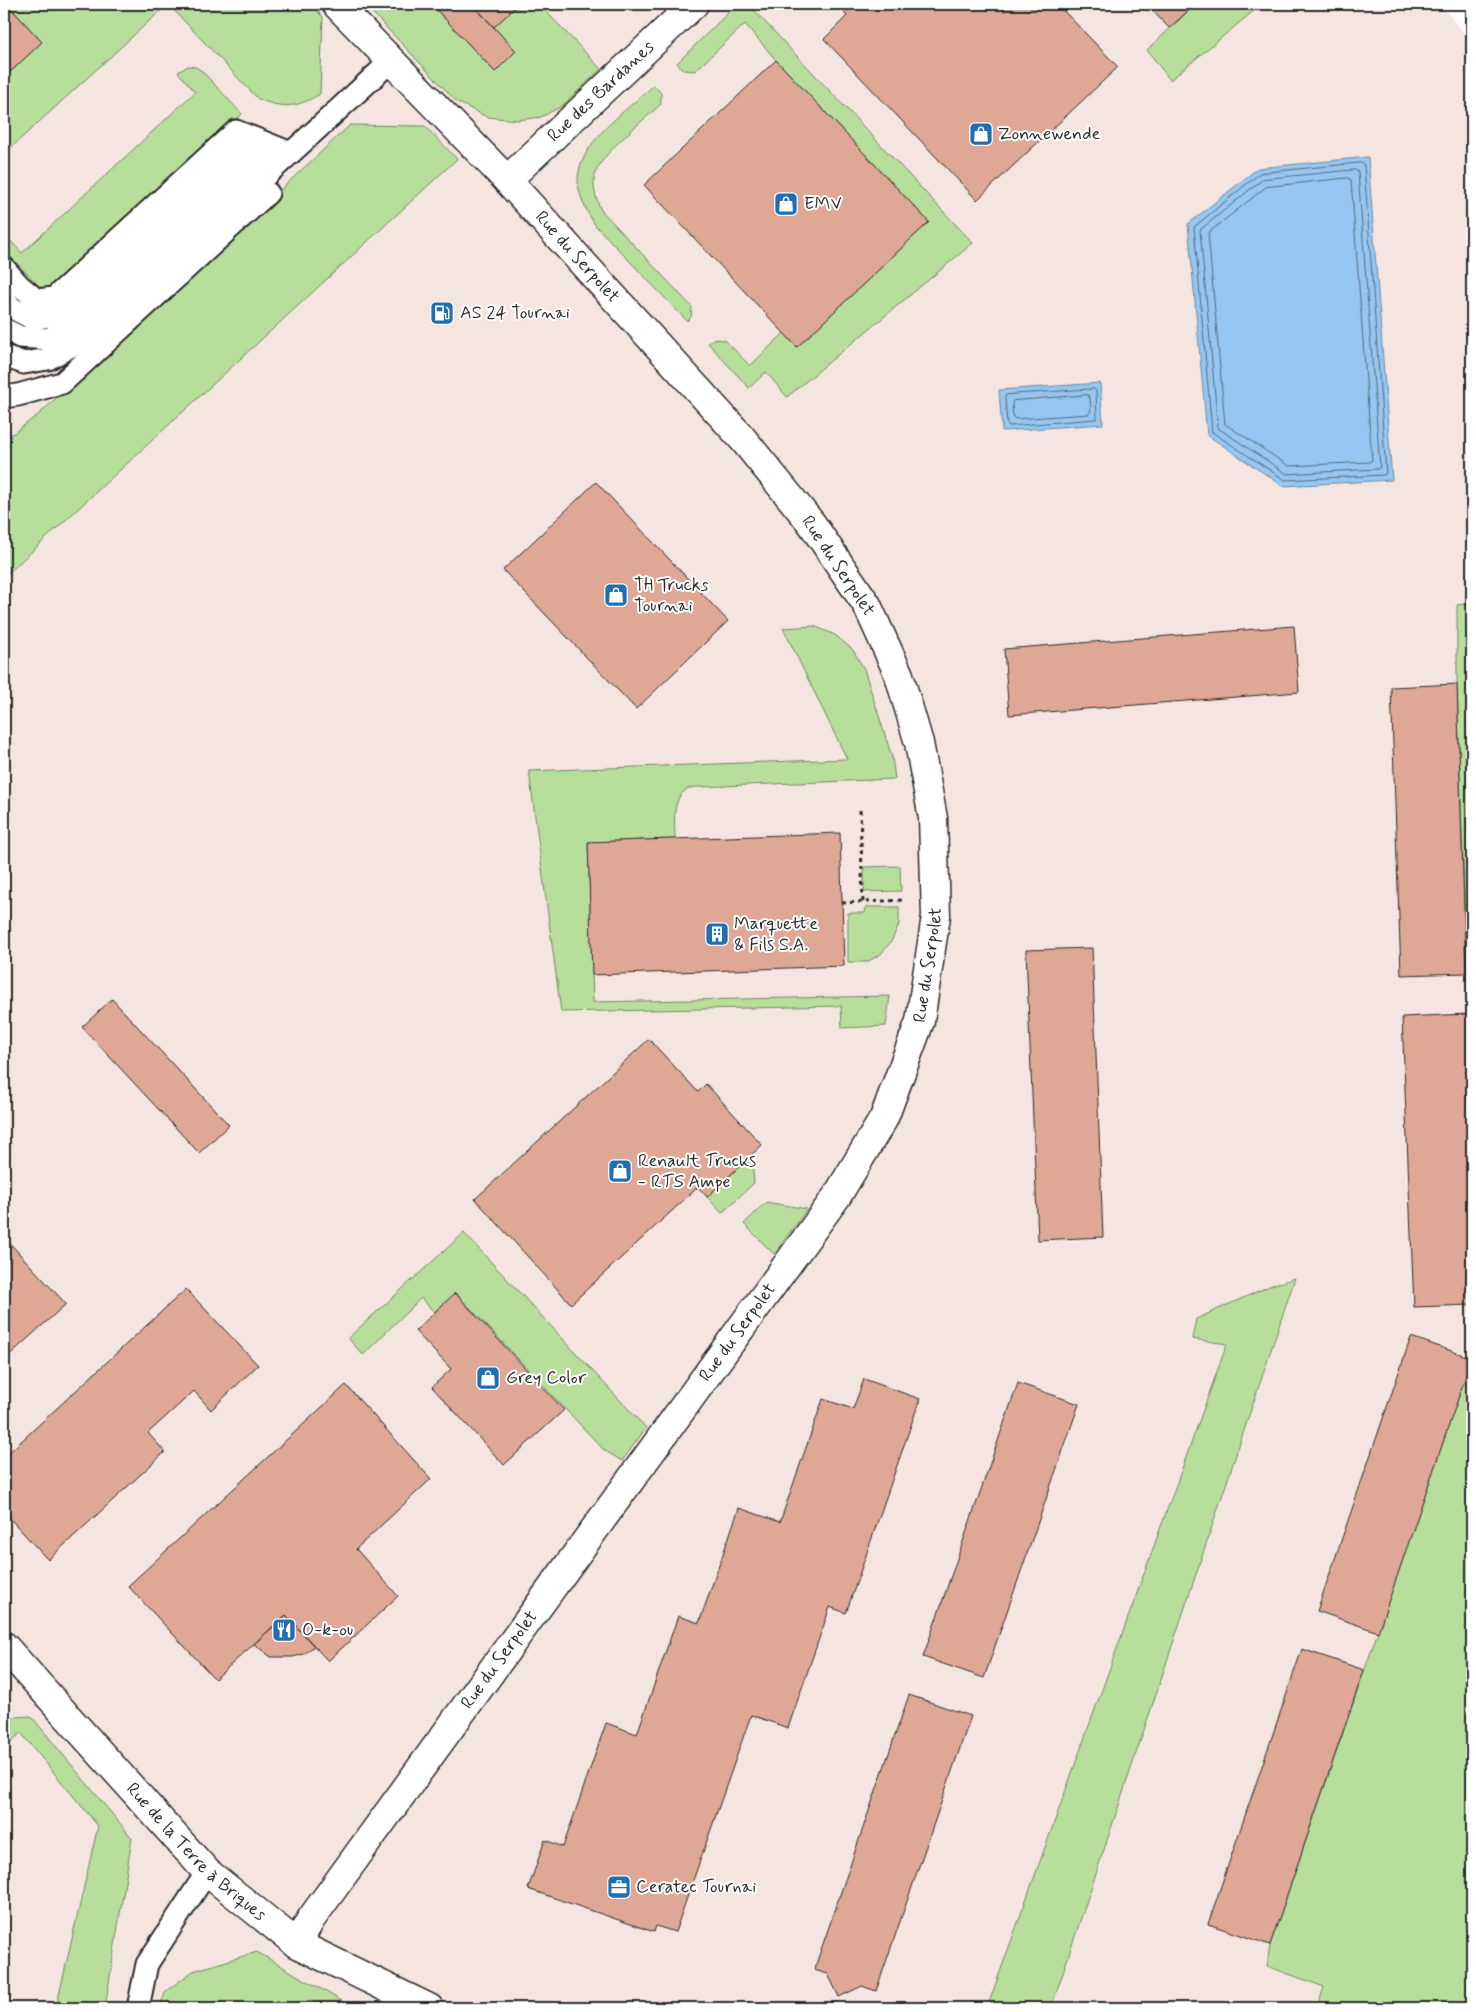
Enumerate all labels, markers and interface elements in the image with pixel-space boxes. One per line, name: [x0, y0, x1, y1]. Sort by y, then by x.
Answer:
street label: Rue des Bardanes: [542, 35, 660, 148]
shop icon: Zonnewende: [968, 121, 994, 147]
place label: Zonnewende: [998, 122, 1101, 146]
shop icon: EMV: [773, 191, 799, 217]
place label: EMV: [804, 192, 842, 216]
street label: Rue du Serpolet: [529, 206, 625, 308]
fuel station icon: AS 24 Tournai: [429, 300, 455, 326]
place label: AS 24 Tournai: [460, 301, 570, 325]
street label: Rue du Serpolet: [796, 511, 880, 621]
place label: TH Trucks Tournai: [634, 573, 709, 618]
shop icon: TH Trucks Tournai: [603, 582, 629, 608]
street label: Rue du Serpolet: [908, 907, 948, 1024]
place label: Marquette & Fils S.A.: [734, 912, 818, 957]
building icon: Marquette & Fils S.A.: [704, 921, 730, 947]
place label: Renault Trucks - RTS Ampe: [638, 1149, 756, 1194]
shop icon: Renault Trucks - RTS Ampe: [607, 1158, 633, 1184]
street label: Rue du Serpolet: [694, 1278, 782, 1387]
shop icon: Grey Color: [475, 1365, 501, 1391]
place label: Grey Color: [506, 1366, 587, 1390]
street label: Rue du Serpolet: [456, 1606, 543, 1714]
restaurant icon: O-k-ou: [271, 1617, 297, 1643]
place label: O-k-ou: [302, 1618, 353, 1642]
street label: Rue de la Terre à Briques: [121, 1778, 271, 1927]
office icon: Ceratec Tournai: [606, 1874, 632, 1900]
place label: Ceratec Tournai: [636, 1875, 756, 1899]

